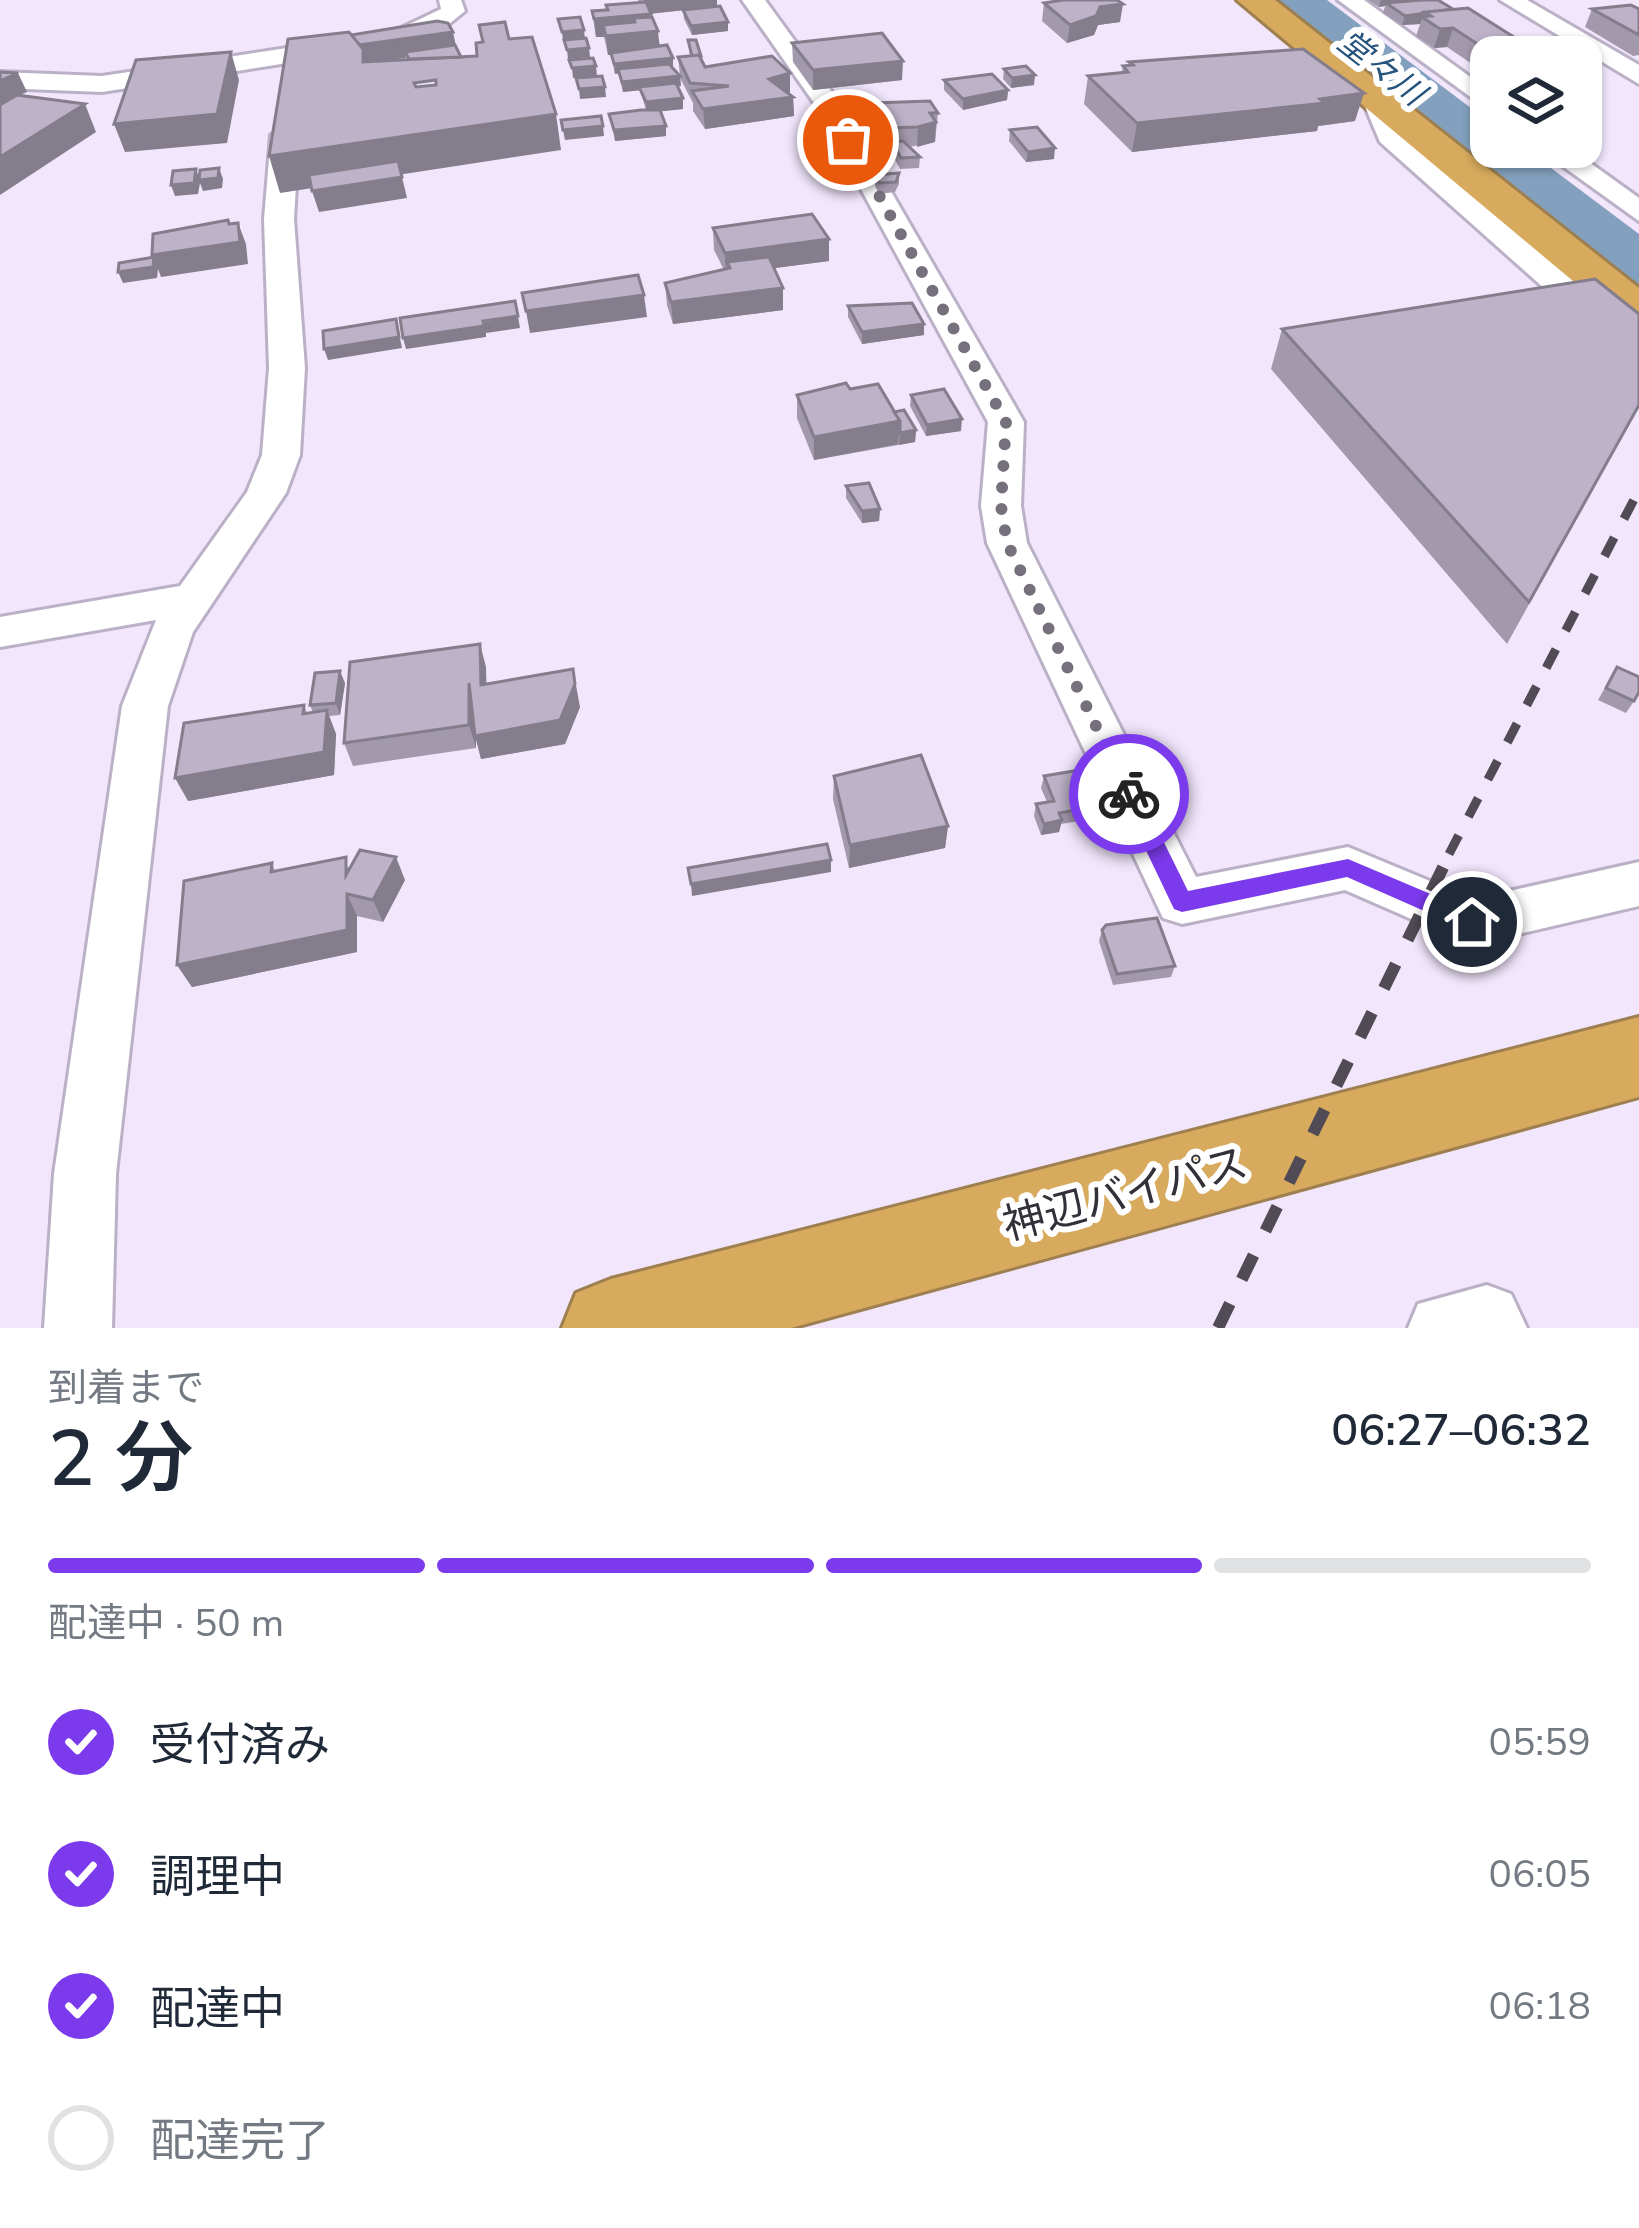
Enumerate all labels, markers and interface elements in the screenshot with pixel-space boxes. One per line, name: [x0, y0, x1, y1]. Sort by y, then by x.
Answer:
water label: 堂々川: [1328, 20, 1436, 118]
map controls: [1470, 36, 1602, 168]
button: layers: [1470, 36, 1602, 168]
pin: [797, 89, 899, 191]
icon: bag: [815, 107, 881, 173]
courier: [1069, 734, 1189, 854]
icon: bike: [1096, 761, 1162, 827]
pin: [1421, 871, 1523, 973]
icon: home: [1439, 889, 1505, 955]
street label: 神辺バイパス: [997, 1134, 1254, 1254]
text: 到着まで: [48, 1362, 204, 1415]
text: 06:27–06:32: [1331, 1400, 1591, 1461]
text: 2 分: [48, 1406, 193, 1513]
text: 配達中 · 50 m: [48, 1597, 284, 1650]
icon: check: [48, 1709, 114, 1775]
text: 受付済み: [150, 1715, 330, 1776]
text: 05:59: [1489, 1716, 1591, 1769]
icon: check: [48, 1841, 114, 1907]
text: 調理中: [150, 1847, 285, 1908]
text: 06:05: [1489, 1848, 1591, 1901]
icon: check: [48, 1973, 114, 2039]
text: 配達中: [150, 1979, 285, 2040]
text: 06:18: [1489, 1980, 1591, 2033]
text: 配達完了: [150, 2111, 330, 2172]

